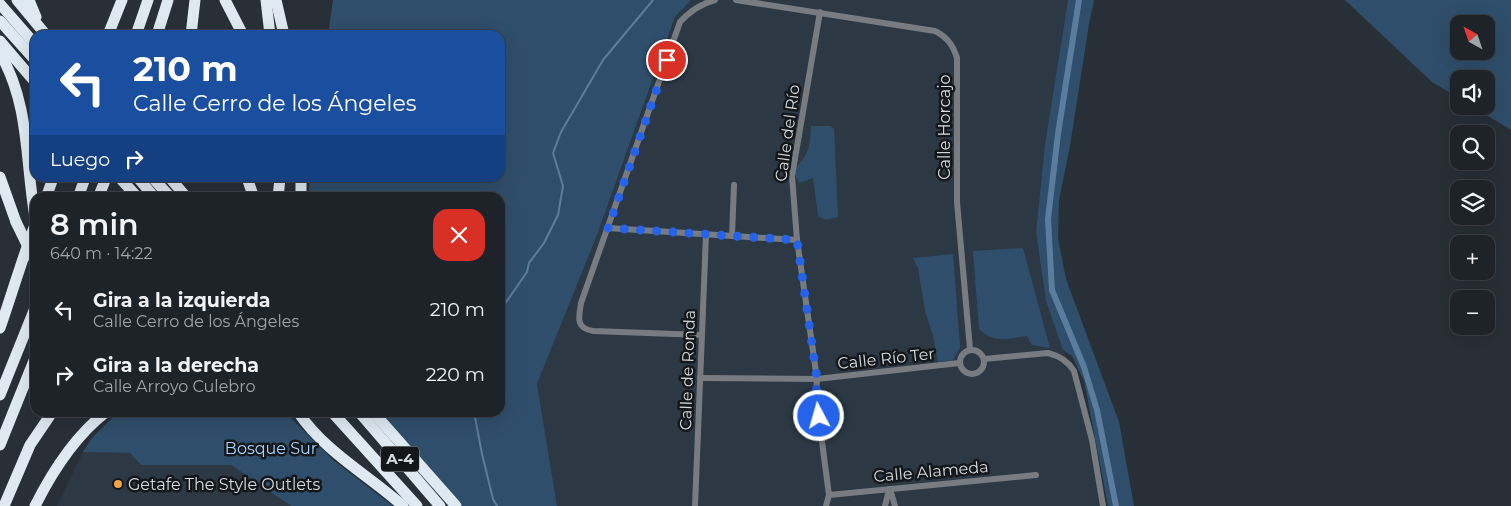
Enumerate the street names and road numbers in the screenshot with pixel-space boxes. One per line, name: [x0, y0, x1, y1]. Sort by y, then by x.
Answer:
street label: Calle Horcajo: [935, 74, 954, 180]
street label: Calle del Río: [771, 83, 804, 183]
street label: Calle de Ronda: [676, 309, 699, 431]
street label: Calle Río Ter: [837, 344, 936, 373]
road number: A-4: [381, 446, 419, 472]
street label: Calle Alameda: [873, 457, 989, 486]

